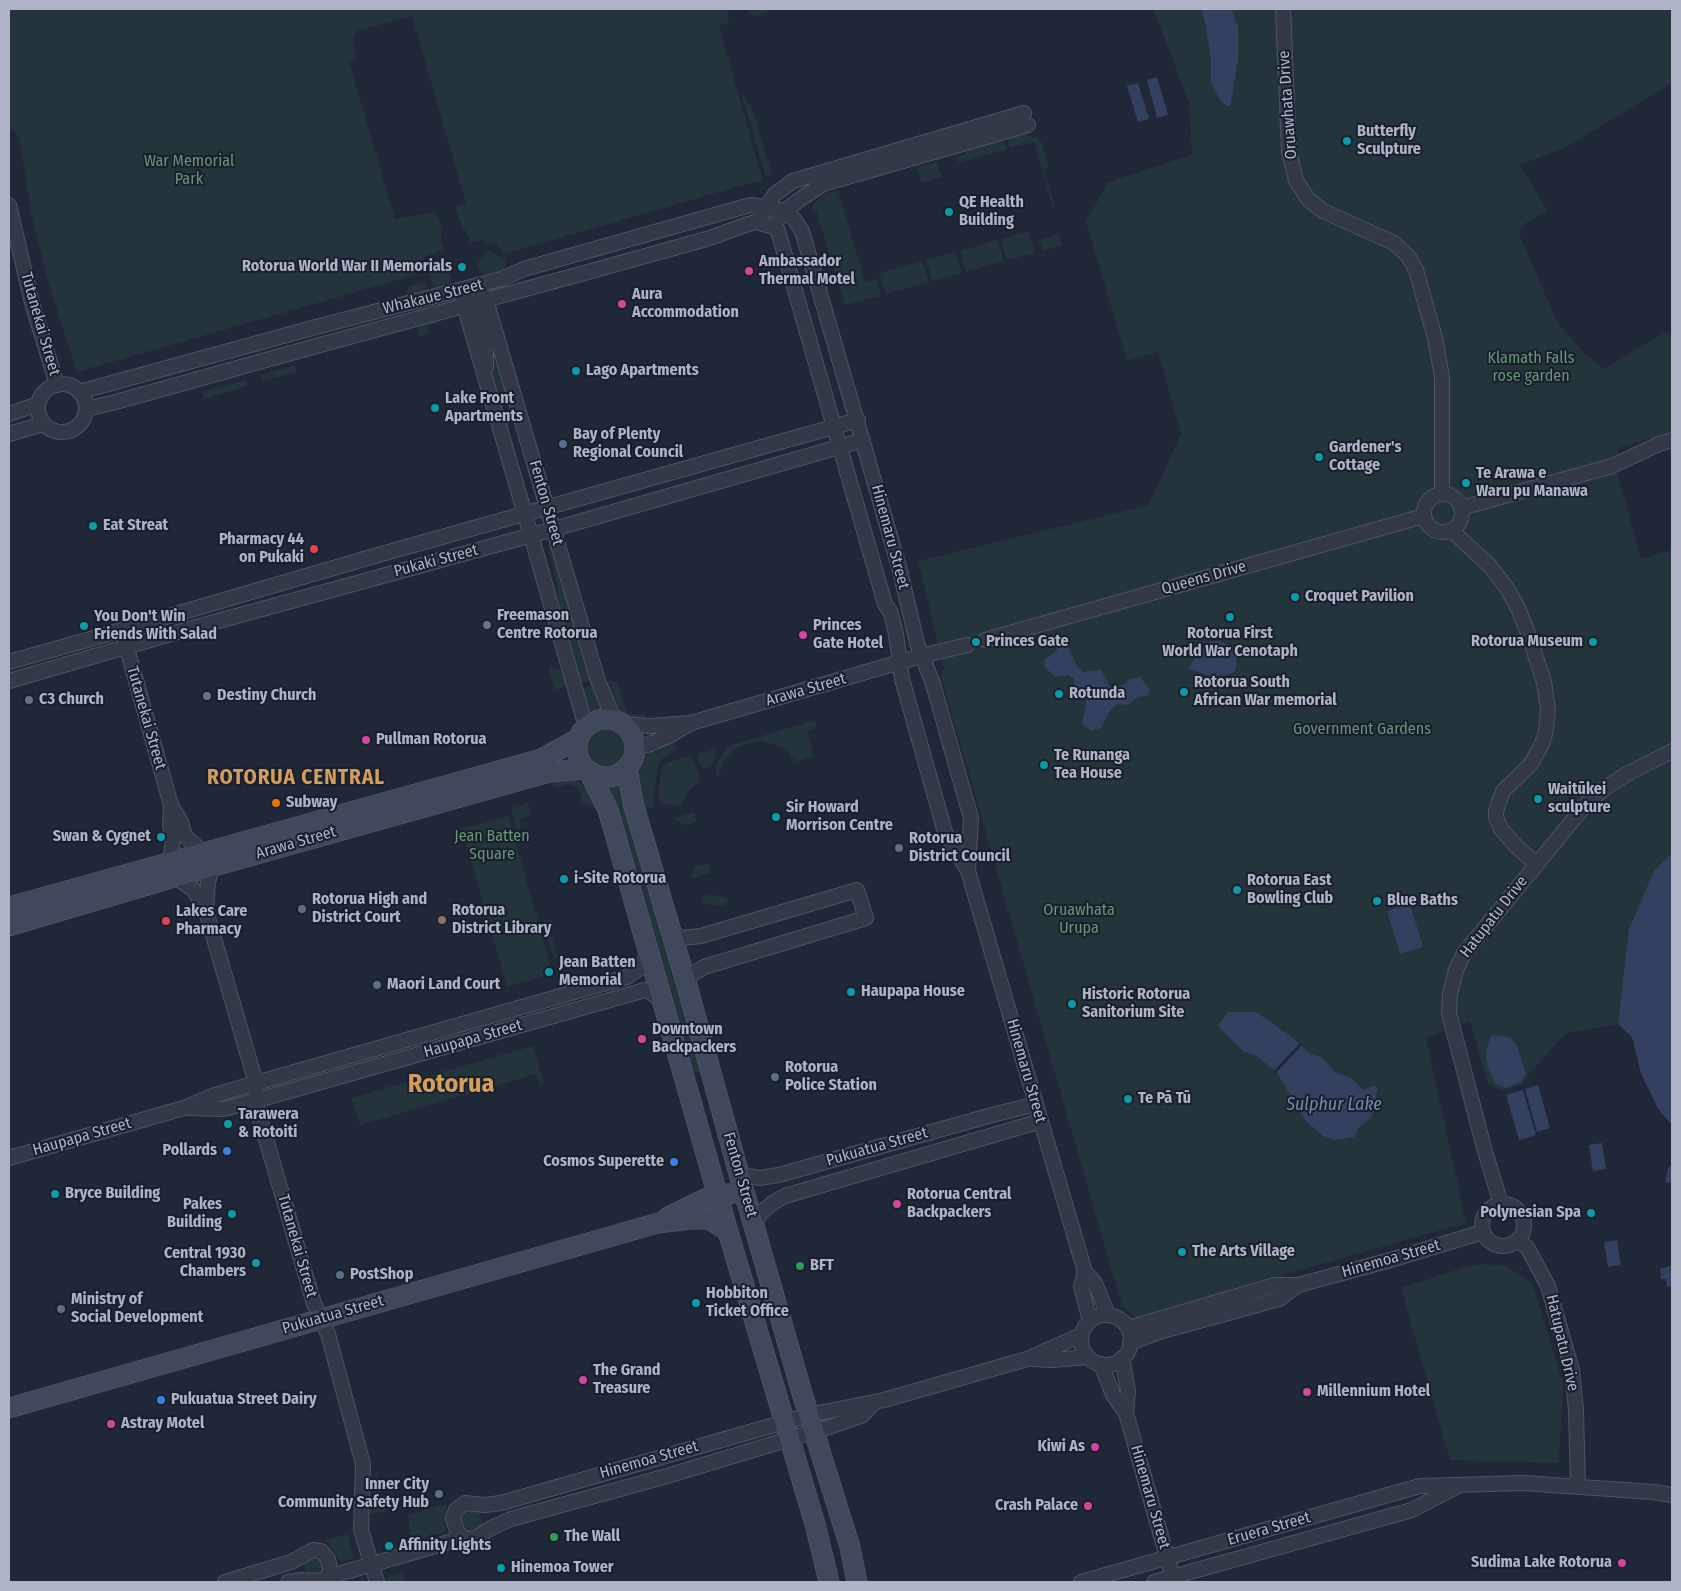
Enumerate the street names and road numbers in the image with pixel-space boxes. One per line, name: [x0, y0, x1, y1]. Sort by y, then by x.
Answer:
street label: Oruawhata Drive: [1275, 50, 1301, 160]
street label: Tutanekai Street: [16, 270, 64, 378]
street label: Whakaue Street: [381, 275, 485, 319]
street label: Fenton Street: [525, 458, 567, 548]
street label: Hinemaru Street: [867, 483, 913, 591]
street label: Pukaki Street: [392, 541, 480, 581]
street label: Queens Drive: [1159, 557, 1249, 599]
street label: Tutanekai Street: [122, 664, 170, 772]
street label: Arawa Street: [764, 669, 848, 711]
street label: Arawa Street: [254, 822, 338, 864]
street label: Hatupatu Drive: [1456, 872, 1532, 962]
street label: Haupapa Street: [422, 1016, 524, 1062]
street label: Hinemaru Street: [1002, 1017, 1050, 1125]
street label: Haupapa Street: [31, 1114, 133, 1160]
street label: Pukuatua Street: [824, 1123, 930, 1171]
street label: Fenton Street: [719, 1130, 761, 1220]
street label: Tutanekai Street: [273, 1192, 321, 1300]
street label: Hinemoa Street: [1340, 1236, 1442, 1282]
street label: Pukuatua Street: [280, 1291, 386, 1339]
street label: Hatupatu Drive: [1542, 1293, 1582, 1393]
street label: Hinemoa Street: [598, 1437, 700, 1483]
street label: Hinemaru Street: [1126, 1443, 1174, 1551]
street label: Eruera Street: [1225, 1508, 1313, 1550]

